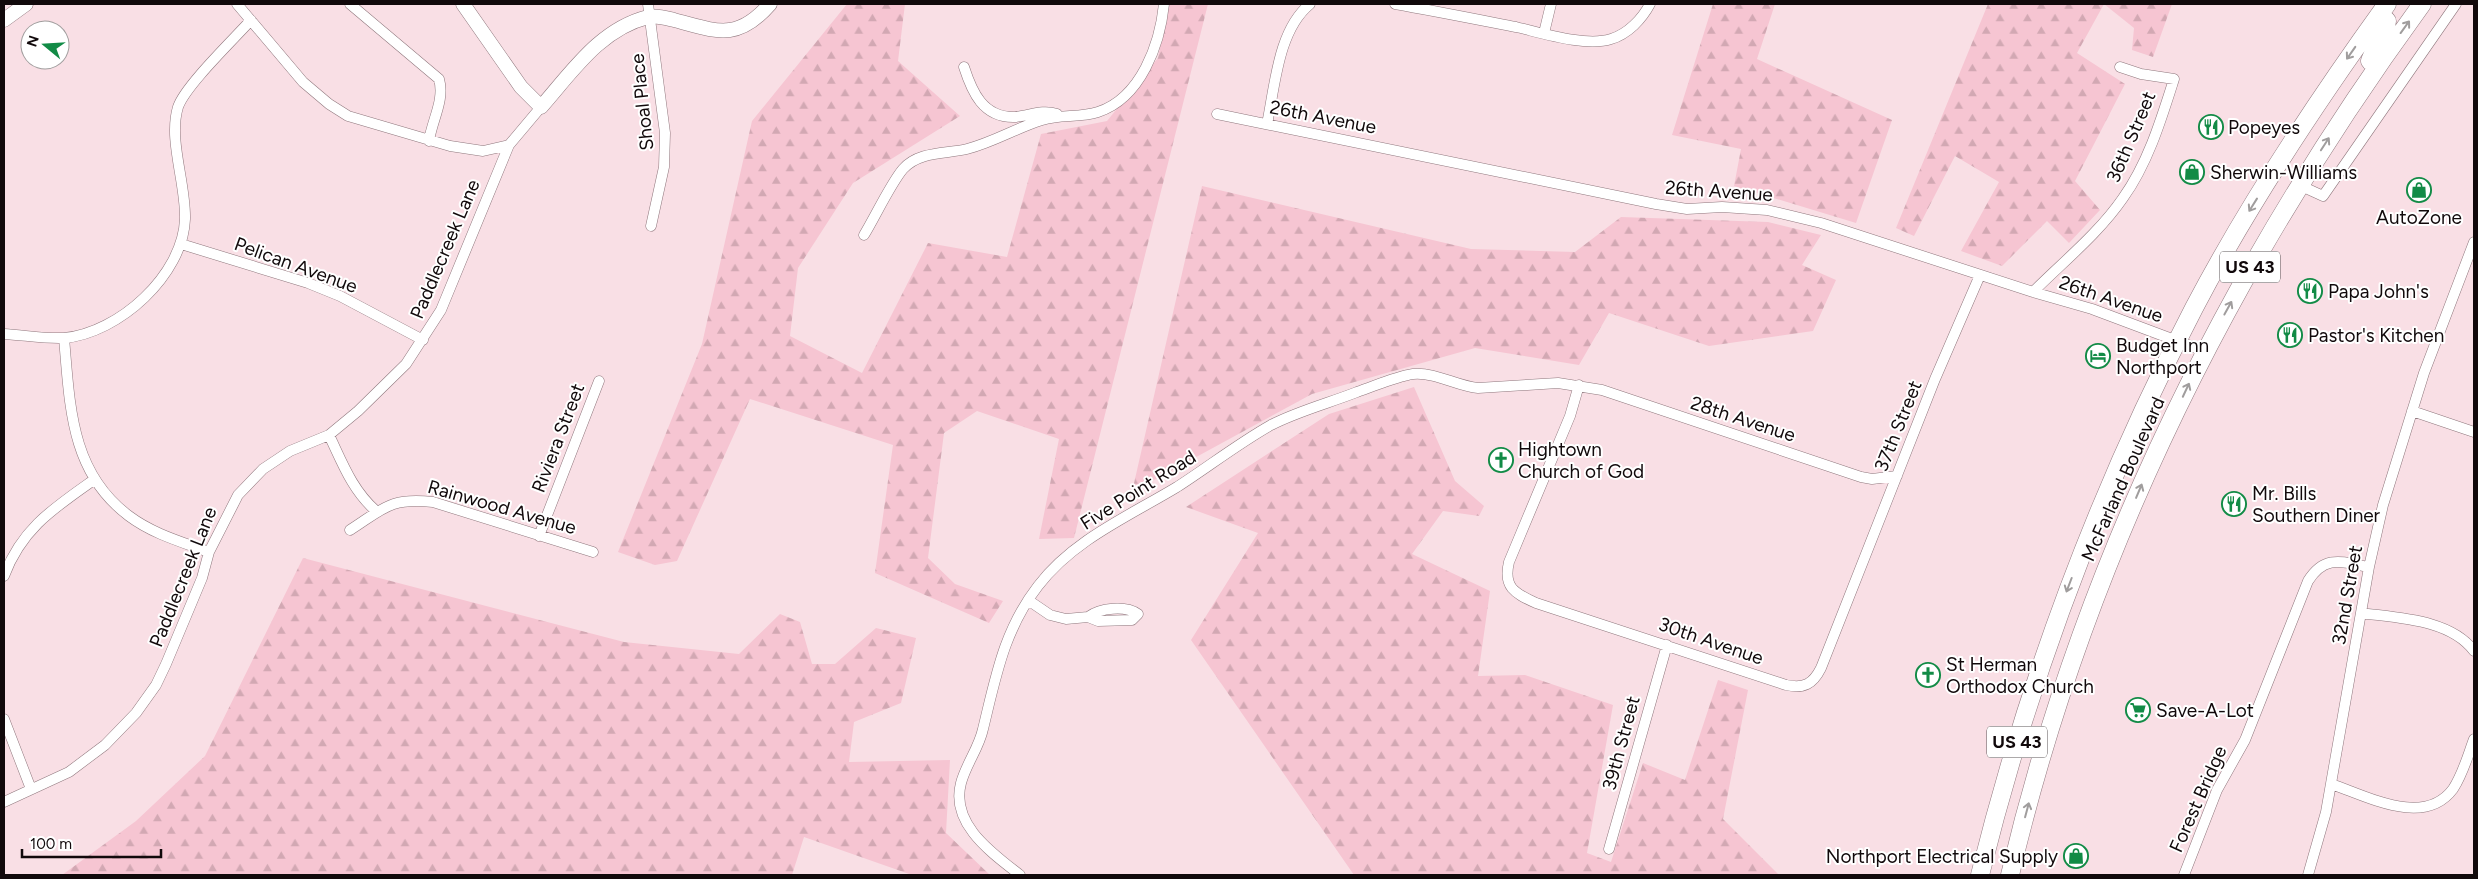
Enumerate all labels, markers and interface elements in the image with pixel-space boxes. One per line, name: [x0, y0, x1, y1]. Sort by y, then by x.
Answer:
north arrow: [20, 20, 70, 70]
one-way arrow: [2400, 20, 2410, 34]
text: N: [23, 33, 43, 49]
one-way arrow: [2346, 46, 2356, 60]
street label: Shoal Place: [625, 52, 659, 152]
street label: 36th Street: [2102, 88, 2160, 186]
street label: 26th Avenue: [1268, 95, 1378, 139]
restaurant icon: Popeyes: [2198, 114, 2224, 140]
place label: Popeyes: [2228, 116, 2300, 139]
one-way arrow: [2321, 137, 2331, 151]
shop icon: Sherwin-Williams: [2179, 159, 2205, 185]
place label: Sherwin-Williams: [2210, 161, 2357, 184]
street label: Paddlecreek Lane: [405, 176, 485, 322]
street label: 26th Avenue: [1664, 176, 1774, 206]
shop icon: AutoZone: [2406, 177, 2432, 203]
one-way arrow: [2248, 197, 2258, 211]
place label: AutoZone: [2376, 206, 2462, 229]
street label: Pelican Avenue: [231, 232, 361, 298]
road number: US 43: [2220, 252, 2280, 282]
street label: 26th Avenue: [2056, 271, 2166, 327]
restaurant icon: Papa John's: [2297, 278, 2323, 304]
place label: Papa John's: [2328, 280, 2429, 303]
one-way arrow: [2223, 301, 2233, 316]
restaurant icon: Pastor's Kitchen: [2277, 322, 2303, 348]
place label: Pastor's Kitchen: [2308, 324, 2444, 347]
place label: Budget Inn Northport: [2116, 334, 2209, 379]
hotel icon: Budget Inn Northport: [2085, 343, 2111, 369]
street label: 37th Street: [1869, 377, 1927, 475]
street label: Riviera Street: [527, 380, 589, 496]
one-way arrow: [2181, 383, 2191, 398]
street label: 28th Avenue: [1688, 391, 1798, 447]
street label: McFarland Boulevard: [2076, 393, 2170, 565]
place label: Hightown Church of God: [1518, 438, 1644, 483]
street label: Five Point Road: [1076, 445, 1200, 535]
church icon: Hightown Church of God: [1488, 447, 1514, 473]
street label: Rainwood Avenue: [425, 475, 579, 539]
place label: Mr. Bills Southern Diner: [2252, 482, 2381, 527]
one-way arrow: [2136, 483, 2145, 498]
restaurant icon: Mr. Bills Southern Diner: [2221, 491, 2247, 517]
street label: Paddlecreek Lane: [144, 504, 222, 650]
street label: 32nd Street: [2327, 543, 2367, 647]
one-way arrow: [2064, 577, 2074, 592]
street label: 30th Avenue: [1656, 612, 1766, 670]
place label: St Herman Orthodox Church: [1946, 653, 2094, 698]
church icon: St Herman Orthodox Church: [1915, 662, 1941, 688]
street label: 39th Street: [1597, 693, 1645, 793]
supermarket icon: Save-A-Lot: [2125, 697, 2151, 723]
place label: Save-A-Lot: [2156, 699, 2254, 722]
road number: US 43: [1987, 726, 2047, 758]
street label: Forest Bridge: [2164, 742, 2232, 856]
one-way arrow: [2023, 802, 2032, 818]
scale bar: [22, 826, 161, 858]
text: 100 m: [30, 835, 72, 853]
shop icon: Northport Electrical Supply: [2063, 843, 2089, 869]
place label: Northport Electrical Supply: [1826, 845, 2058, 868]

